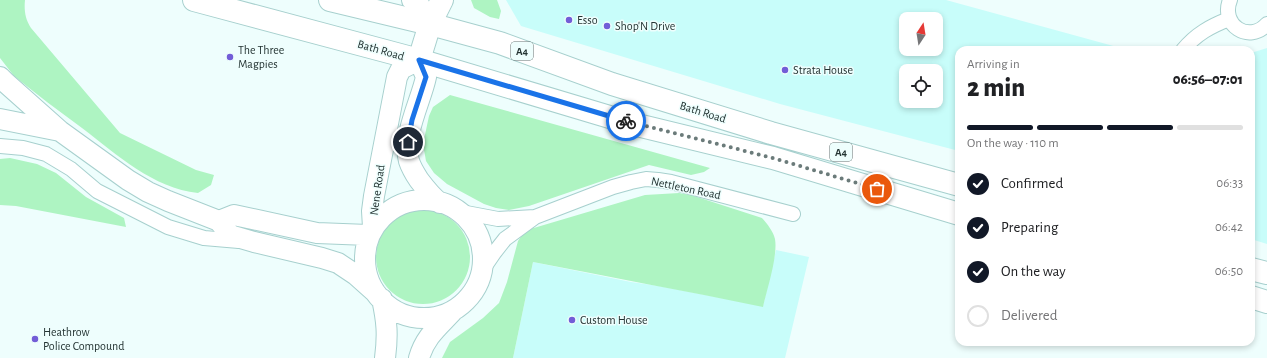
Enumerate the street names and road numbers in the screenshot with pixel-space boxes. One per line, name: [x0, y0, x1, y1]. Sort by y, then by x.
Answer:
street label: Bath Road: [356, 38, 406, 62]
road number: A4: [511, 42, 533, 60]
street label: Bath Road: [678, 99, 728, 125]
road number: A4: [830, 143, 852, 161]
street label: Nene Road: [368, 164, 386, 216]
street label: Nettleton Road: [650, 175, 722, 201]

